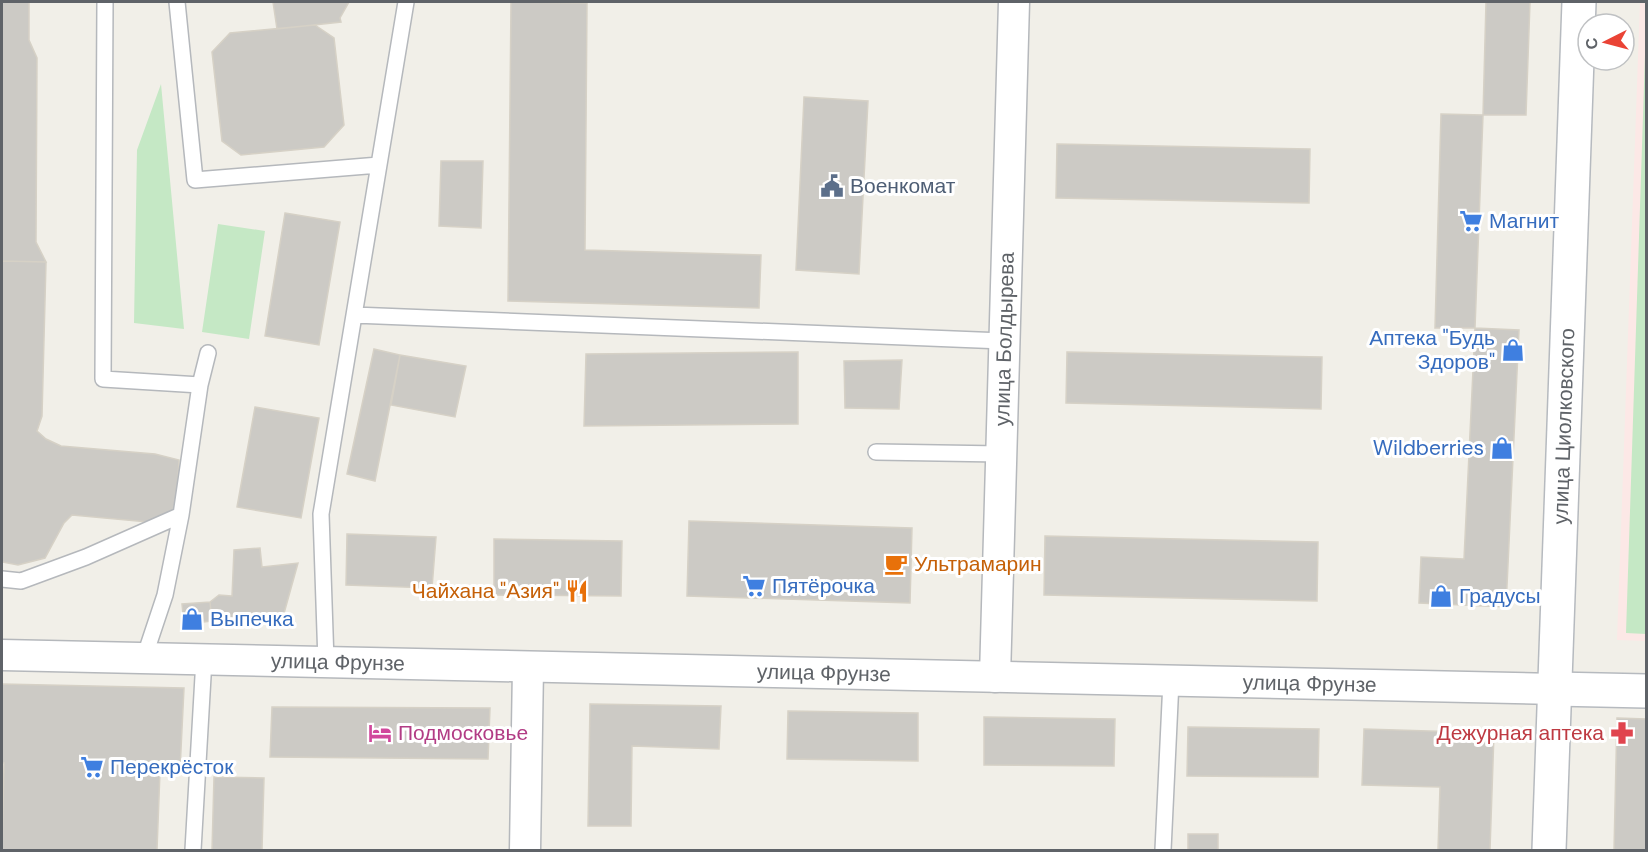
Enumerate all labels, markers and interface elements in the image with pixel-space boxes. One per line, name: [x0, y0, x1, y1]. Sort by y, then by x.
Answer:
north arrow: [1576, 12, 1636, 72]
text: С: [1580, 36, 1603, 50]
place label: Военкомат: [850, 172, 956, 200]
public building icon: Военкомат: [819, 173, 845, 199]
place label: Магнит: [1489, 207, 1559, 235]
supermarket icon: Магнит: [1458, 208, 1484, 234]
street label: улица Болдырева: [988, 251, 1021, 426]
place label: Аптека "Будь Здоров": [1369, 324, 1495, 376]
street label: улица Циолковского: [1547, 327, 1581, 525]
shop icon: Аптека "Будь Здоров": [1500, 337, 1526, 363]
place label: Wildberries: [1373, 434, 1484, 462]
shop icon: Wildberries: [1489, 435, 1515, 461]
place label: Ультрамарин: [914, 550, 1042, 578]
cafe icon: Ультрамарин: [883, 551, 909, 577]
place label: Пятёрочка: [772, 572, 875, 600]
supermarket icon: Пятёрочка: [741, 573, 767, 599]
place label: Чайхана "Азия": [412, 577, 559, 605]
restaurant icon: Чайхана "Азия": [564, 578, 590, 604]
place label: Градусы: [1459, 582, 1541, 610]
shop icon: Градусы: [1428, 583, 1454, 609]
place label: Выпечка: [210, 605, 294, 633]
shop icon: Выпечка: [179, 606, 205, 632]
street label: улица Фрунзе: [271, 647, 405, 678]
street label: улица Фрунзе: [757, 658, 891, 688]
street label: улица Фрунзе: [1242, 668, 1377, 699]
place label: Подмосковье: [398, 719, 528, 747]
place label: Дежурная аптека: [1436, 719, 1604, 747]
hotel icon: Подмосковье: [367, 720, 393, 746]
pharmacy icon: Дежурная аптека: [1609, 720, 1635, 746]
place label: Перекрёсток: [110, 753, 234, 781]
supermarket icon: Перекрёсток: [79, 754, 105, 780]

